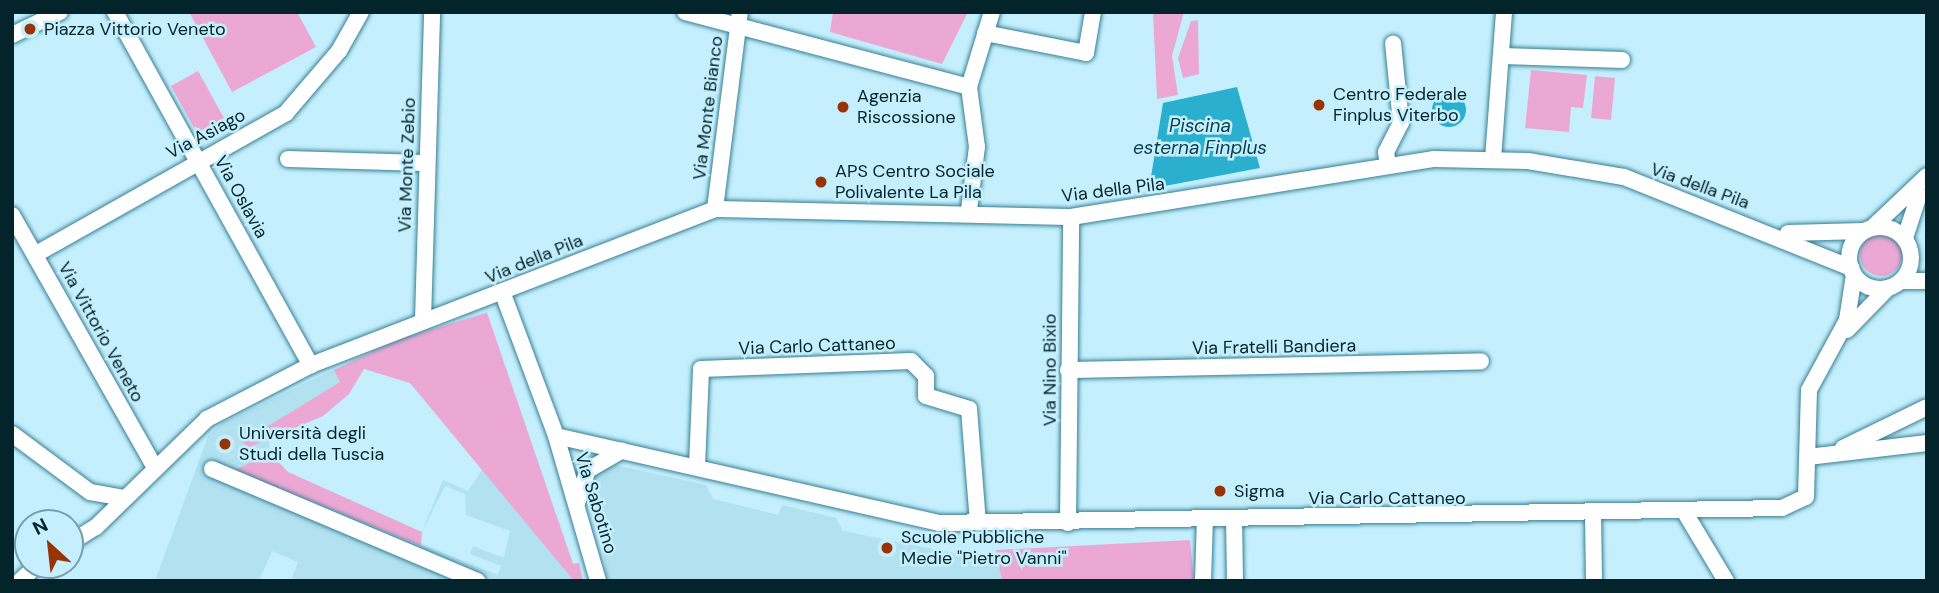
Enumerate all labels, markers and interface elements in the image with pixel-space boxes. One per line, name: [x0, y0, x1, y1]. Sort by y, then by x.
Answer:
place label: Piazza Vittorio Veneto: [44, 18, 226, 40]
marker: Piazza Vittorio Veneto: [22, 21, 38, 37]
street label: Via Monte Bianco: [688, 35, 728, 181]
place label: Centro Federale Finplus Viterbo: [1333, 84, 1467, 126]
place label: Agenzia Riscossione: [857, 86, 956, 128]
street label: Via Monte Zebio: [394, 97, 420, 233]
marker: Centro Federale Finplus Viterbo: [1311, 97, 1327, 113]
marker: Agenzia Riscossione: [835, 99, 851, 115]
street label: Via Asiago: [163, 104, 249, 164]
water label: Piscina esterna Finplus: [1133, 115, 1267, 159]
street label: Via Oslavia: [210, 152, 272, 242]
street label: Via della Pila: [1648, 158, 1752, 214]
place label: APS Centro Sociale Polivalente La Pila: [835, 161, 995, 204]
street label: Via della Pila: [1060, 173, 1166, 207]
marker: APS Centro Sociale Polivalente La Pila: [813, 174, 829, 190]
street label: Via della Pila: [482, 230, 586, 288]
street label: Via Vittorio Veneto: [53, 258, 149, 406]
street label: Via Nino Bixio: [1039, 314, 1061, 426]
street label: Via Carlo Cattaneo: [738, 332, 896, 360]
street label: Via Fratelli Bandiera: [1192, 335, 1356, 359]
place label: Università degli Studi della Tuscia: [239, 423, 384, 466]
marker: Università degli Studi della Tuscia: [217, 436, 233, 452]
street label: Via Sabotino: [570, 450, 622, 556]
place label: Sigma: [1234, 480, 1285, 502]
marker: Sigma: [1212, 483, 1228, 499]
street label: Via Carlo Cattaneo: [1308, 487, 1466, 509]
north arrow: [14, 509, 84, 579]
text: N: [28, 512, 52, 541]
place label: Scuole Pubbliche Medie "Pietro Vanni": [901, 527, 1067, 570]
marker: Scuole Pubbliche Medie "Pietro Vanni": [879, 540, 895, 556]

